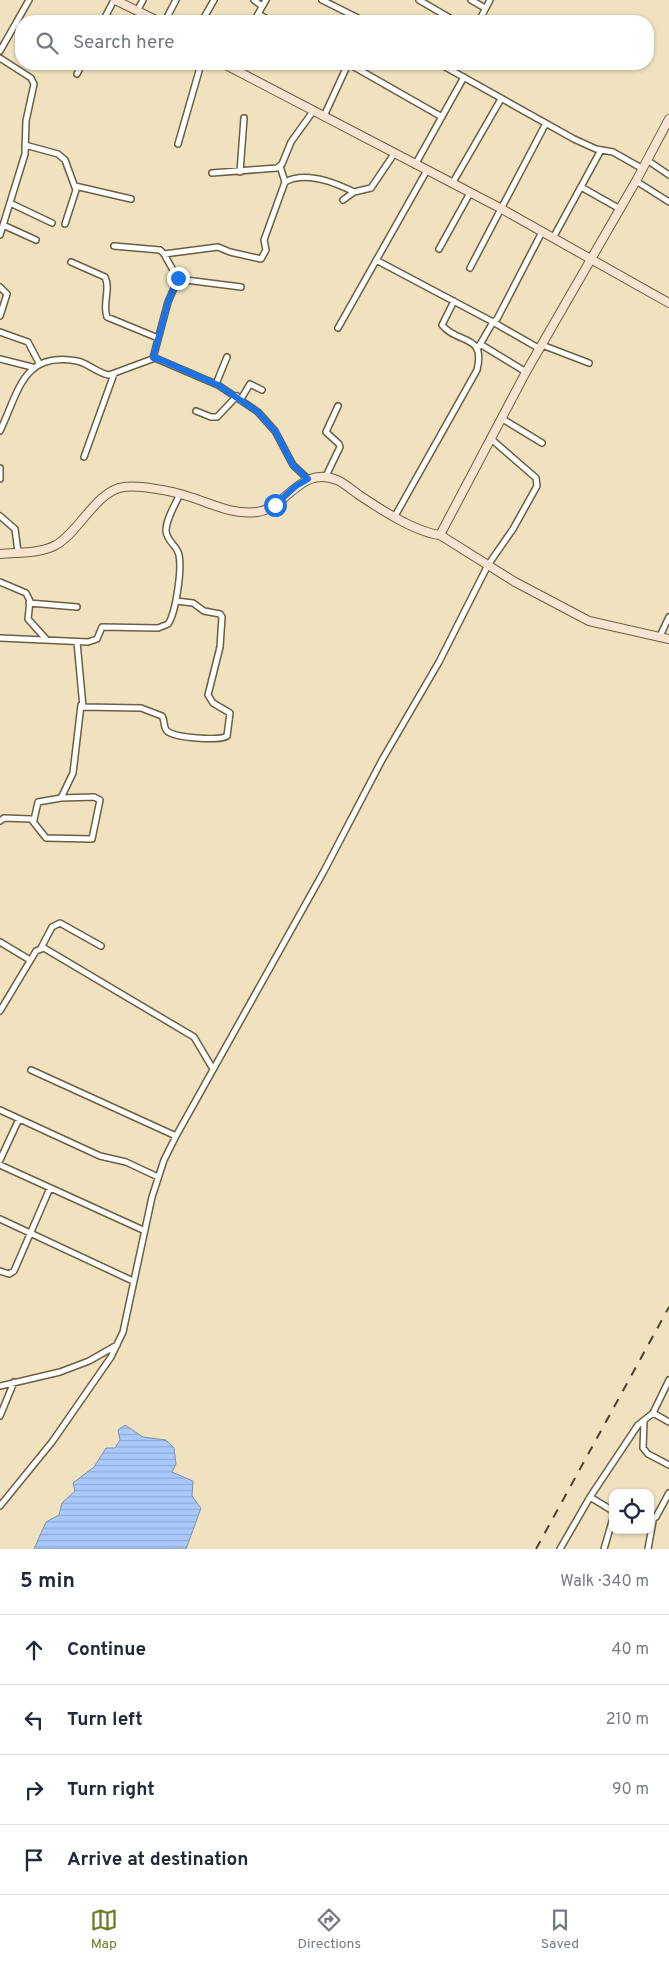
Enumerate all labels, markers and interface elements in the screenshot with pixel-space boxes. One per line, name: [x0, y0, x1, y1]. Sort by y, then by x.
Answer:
search box: [15, 15, 654, 70]
icon: search: [33, 29, 61, 57]
text: Search here: [73, 31, 175, 55]
route end: [167, 267, 190, 290]
route start: [264, 494, 287, 517]
map controls: [609, 1489, 654, 1534]
button: locate: [609, 1489, 654, 1534]
text: 5 min: [20, 1568, 75, 1595]
text: Walk · 340 m: [560, 1572, 649, 1592]
icon: ahead: [20, 1636, 48, 1664]
text: Continue: [67, 1638, 146, 1662]
text: 40 m: [611, 1640, 649, 1660]
icon: left: [20, 1706, 48, 1734]
text: Turn left: [67, 1708, 143, 1732]
text: 210 m: [606, 1710, 649, 1730]
icon: right: [20, 1776, 48, 1804]
text: Turn right: [67, 1778, 155, 1802]
text: 90 m: [612, 1780, 649, 1800]
icon: arrive: [20, 1846, 48, 1874]
text: Arrive at destination: [67, 1848, 248, 1872]
tab: Map: [90, 1906, 118, 1953]
tab: Directions: [297, 1906, 361, 1953]
tab: Saved: [541, 1906, 579, 1953]

